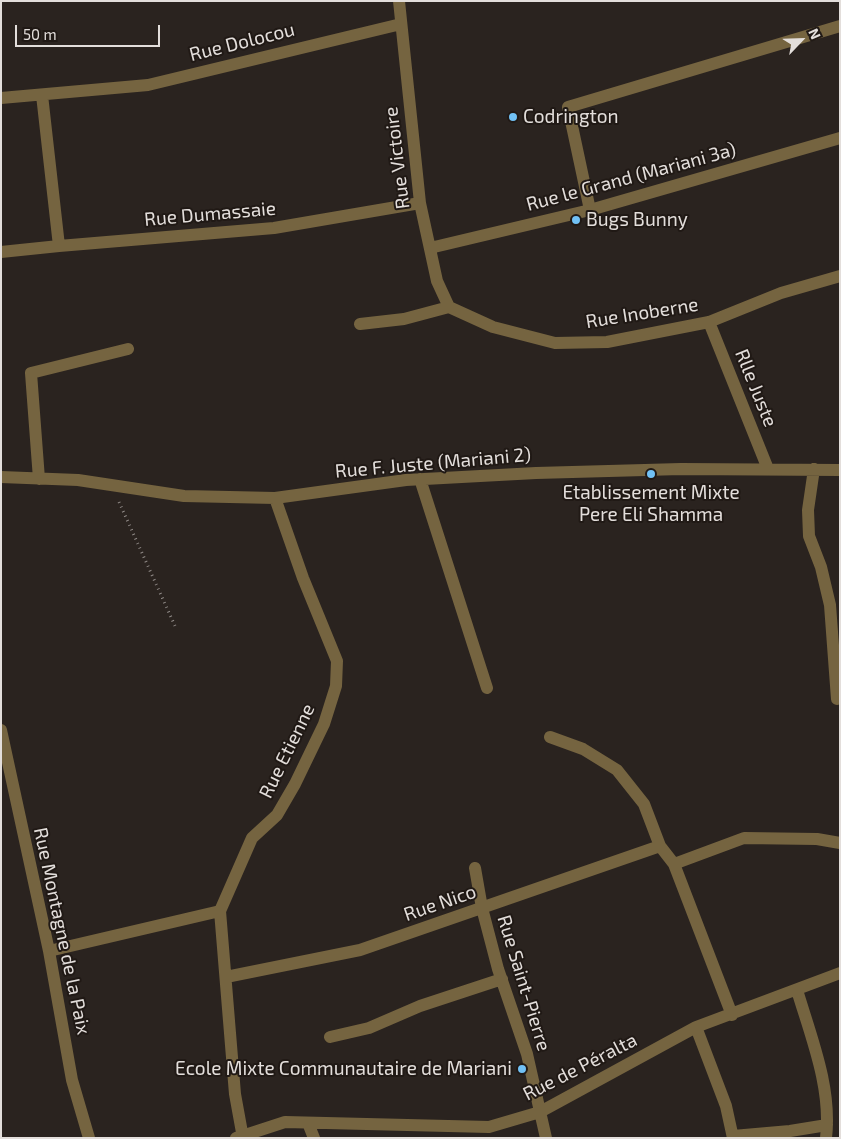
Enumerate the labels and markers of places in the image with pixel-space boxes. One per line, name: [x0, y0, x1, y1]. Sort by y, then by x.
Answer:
place label: Codrington: [523, 106, 619, 128]
marker: Codrington: [507, 111, 519, 123]
place label: Bugs Bunny: [586, 209, 688, 231]
marker: Bugs Bunny: [570, 214, 582, 226]
marker: Etablissement Mixte Pere Eli Shamma: [645, 468, 657, 480]
place label: Etablissement Mixte Pere Eli Shamma: [562, 482, 740, 526]
place label: Ecole Mixte Communautaire de Mariani: [175, 1058, 512, 1080]
marker: Ecole Mixte Communautaire de Mariani: [516, 1063, 528, 1075]

